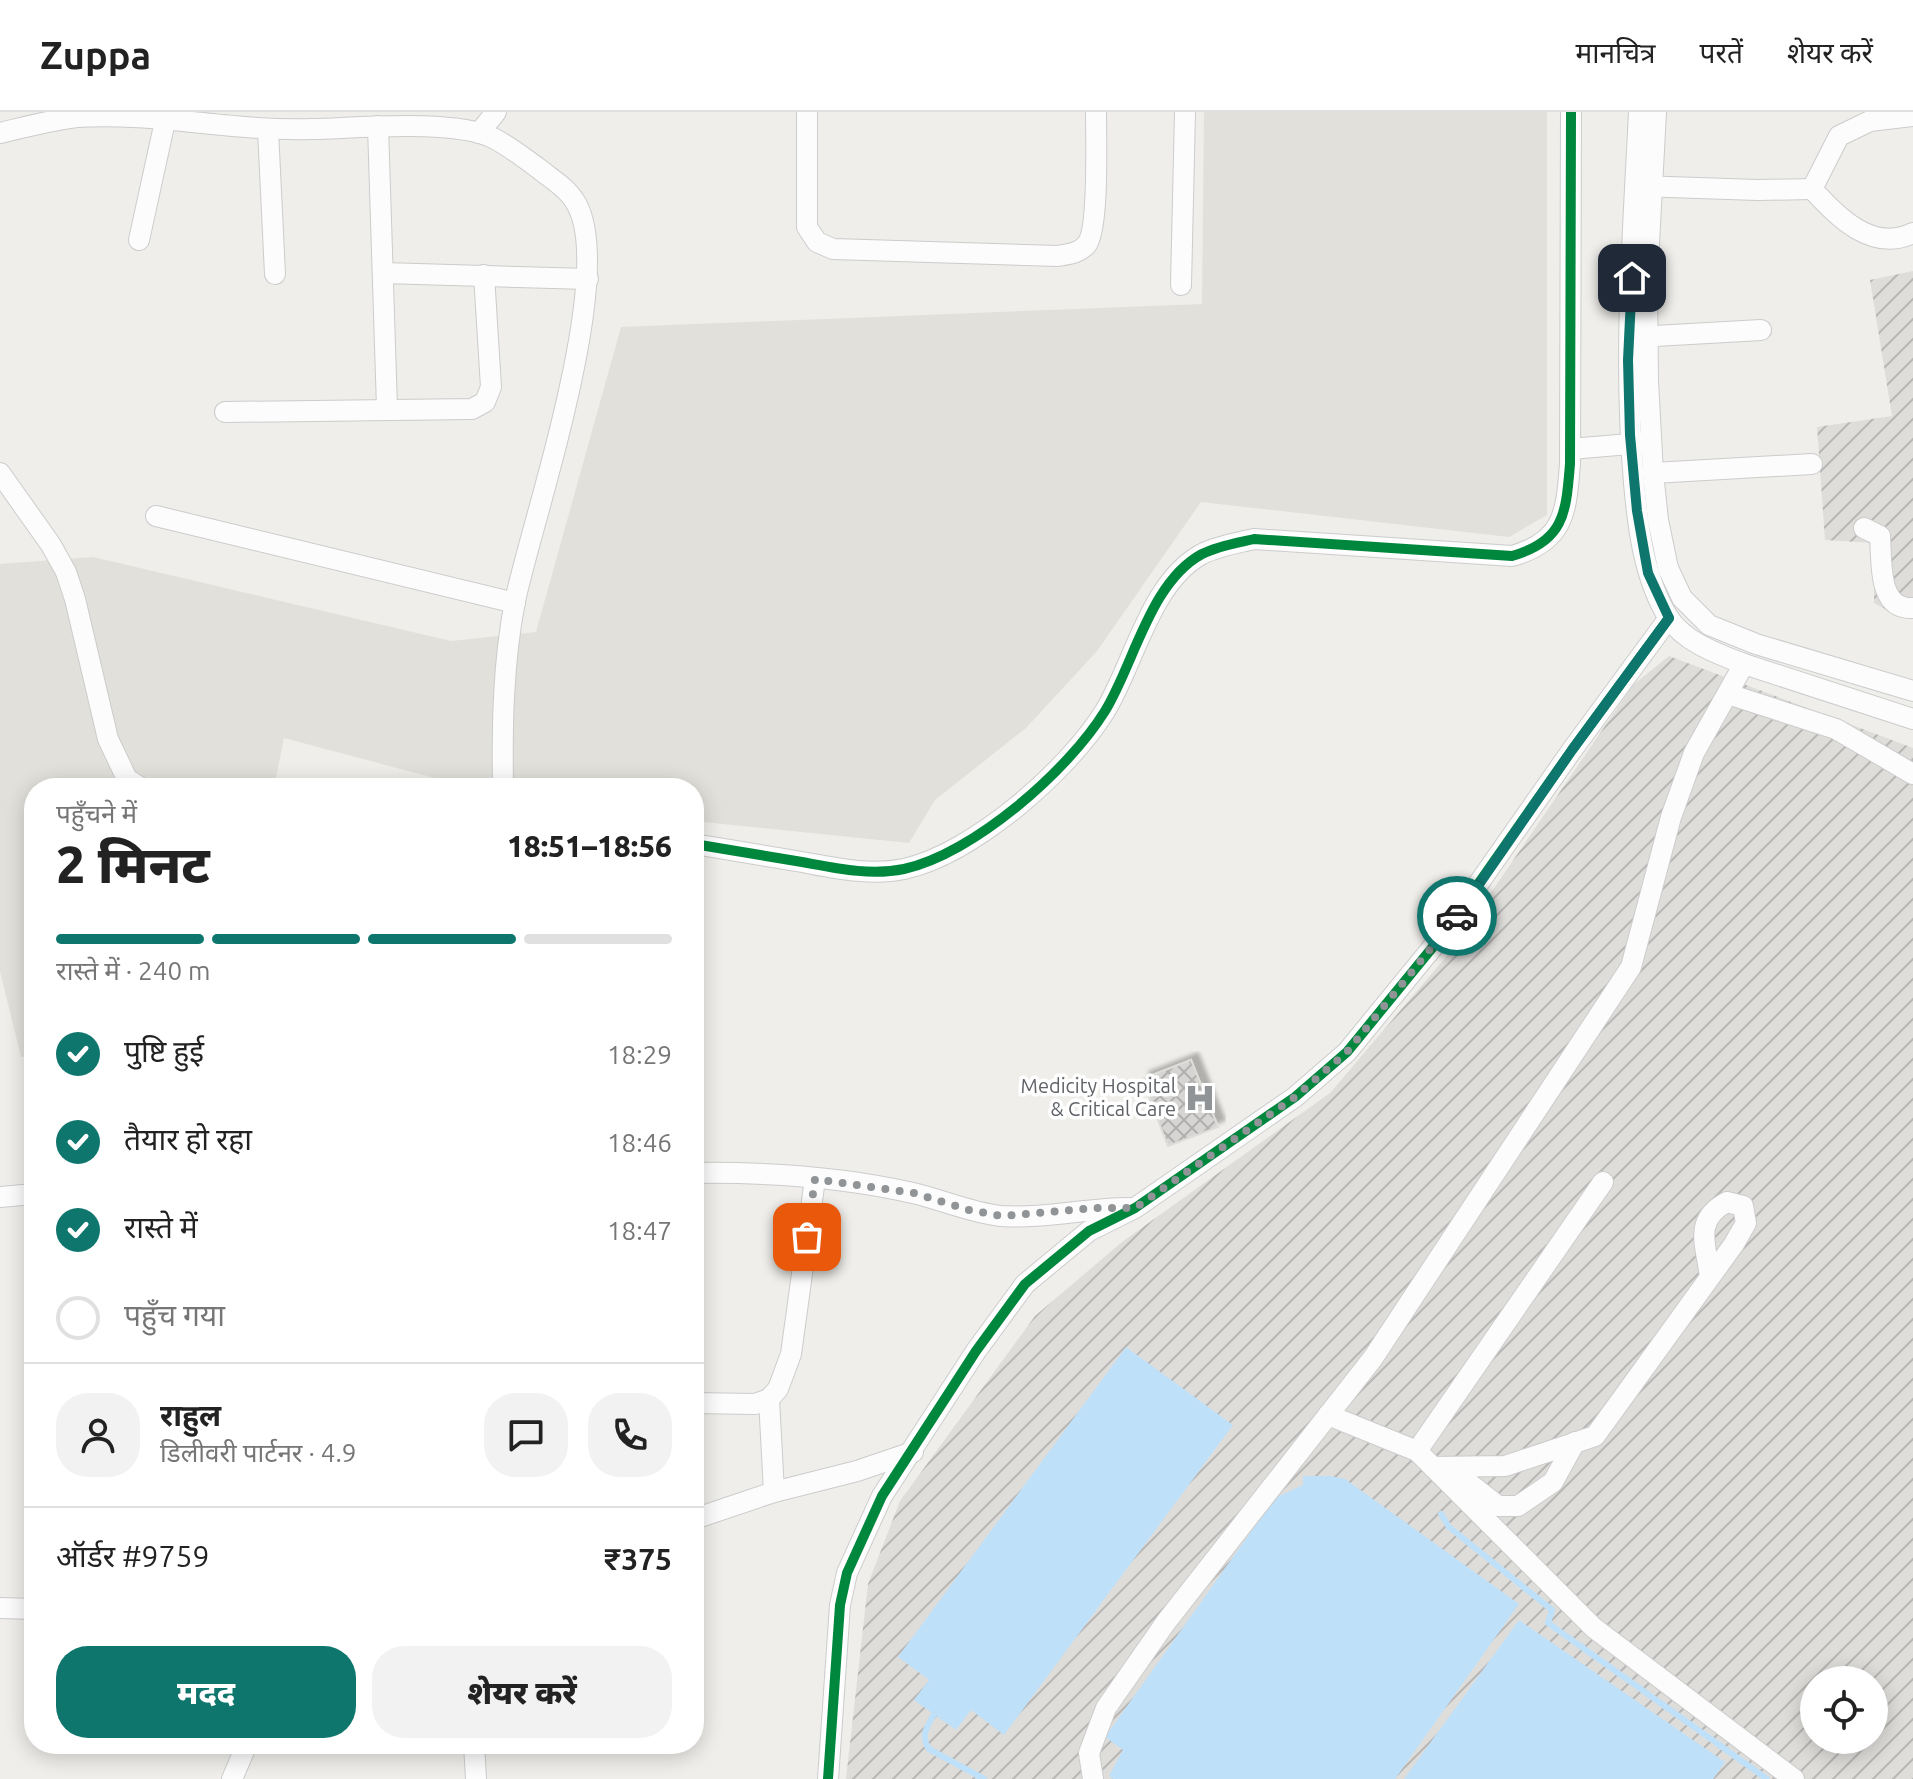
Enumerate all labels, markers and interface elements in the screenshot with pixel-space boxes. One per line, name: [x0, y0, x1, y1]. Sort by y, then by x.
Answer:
text: Zuppa: [40, 34, 151, 76]
text: मानचित्र: [1576, 37, 1656, 68]
text: परतें: [1700, 37, 1743, 68]
text: शेयर करें: [1787, 37, 1873, 68]
pin: [1598, 244, 1666, 312]
icon: home: [1610, 256, 1654, 300]
text: पहुँचने में: [56, 799, 137, 828]
text: 18:51–18:56: [507, 829, 672, 863]
text: 2 मिनट: [56, 835, 210, 893]
courier: [1417, 876, 1497, 956]
icon: car: [1435, 894, 1479, 938]
text: रास्ते में · 240 m: [56, 956, 211, 985]
icon: check: [56, 1032, 100, 1076]
text: पुष्टि हुई: [124, 1034, 204, 1068]
text: 18:29: [607, 1040, 672, 1069]
place label: Medicity Hospital & Critical Care: [1021, 1074, 1176, 1120]
hospital icon: Medicity Hospital & Critical Care: [1183, 1081, 1217, 1115]
icon: check: [56, 1120, 100, 1164]
text: तैयार हो रहा: [124, 1122, 252, 1156]
text: 18:46: [607, 1128, 672, 1157]
pin: [773, 1203, 841, 1271]
icon: check: [56, 1208, 100, 1252]
text: रास्ते में: [124, 1210, 198, 1244]
icon: bag: [785, 1215, 829, 1259]
text: 18:47: [607, 1216, 672, 1245]
text: पहुँच गया: [124, 1298, 225, 1332]
button: person: [56, 1393, 140, 1477]
button: chat: [484, 1393, 568, 1477]
button: phone: [588, 1393, 672, 1477]
text: राहुल: [160, 1398, 221, 1432]
text: डिलीवरी पार्टनर · 4.9: [160, 1438, 356, 1467]
text: ऑर्डर #9759: [56, 1539, 209, 1573]
text: ₹375: [604, 1542, 672, 1576]
button: मदद: [56, 1646, 356, 1738]
button: शेयर करें: [372, 1646, 672, 1738]
map controls: [1800, 1666, 1888, 1754]
button: locate: [1800, 1666, 1888, 1754]

